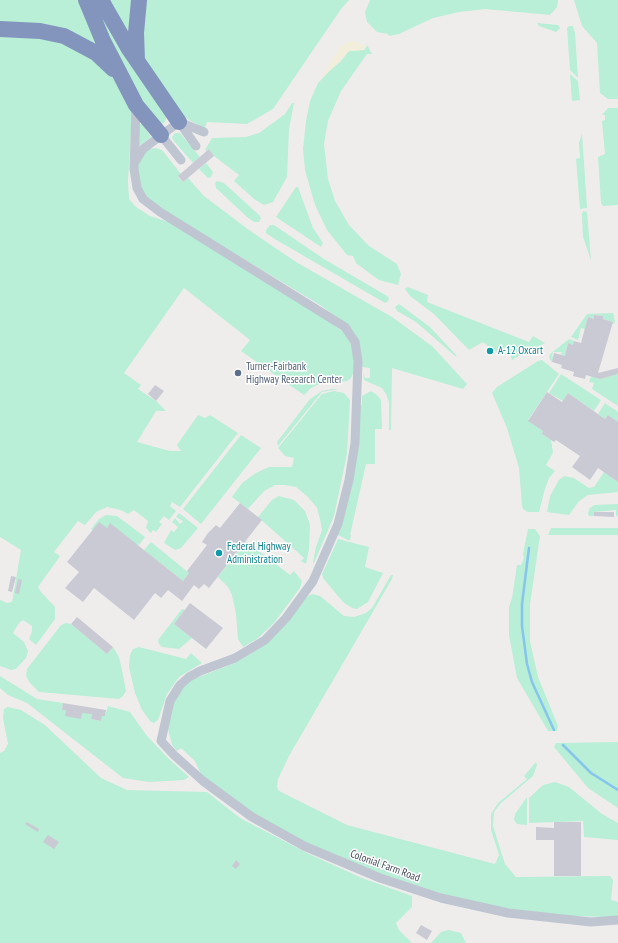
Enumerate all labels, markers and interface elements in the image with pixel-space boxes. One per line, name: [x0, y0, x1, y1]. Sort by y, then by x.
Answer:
place label: A-12 Oxcart: [498, 344, 543, 358]
marker: A-12 Oxcart: [485, 346, 495, 356]
place label: Turner-Fairbank Highway Research Center: [246, 360, 342, 386]
marker: Turner-Fairbank Highway Research Center: [233, 368, 243, 378]
place label: Federal Highway Administration: [227, 540, 291, 566]
marker: Federal Highway Administration: [214, 548, 224, 558]
street label: Colonial Farm Road: [348, 847, 422, 885]

